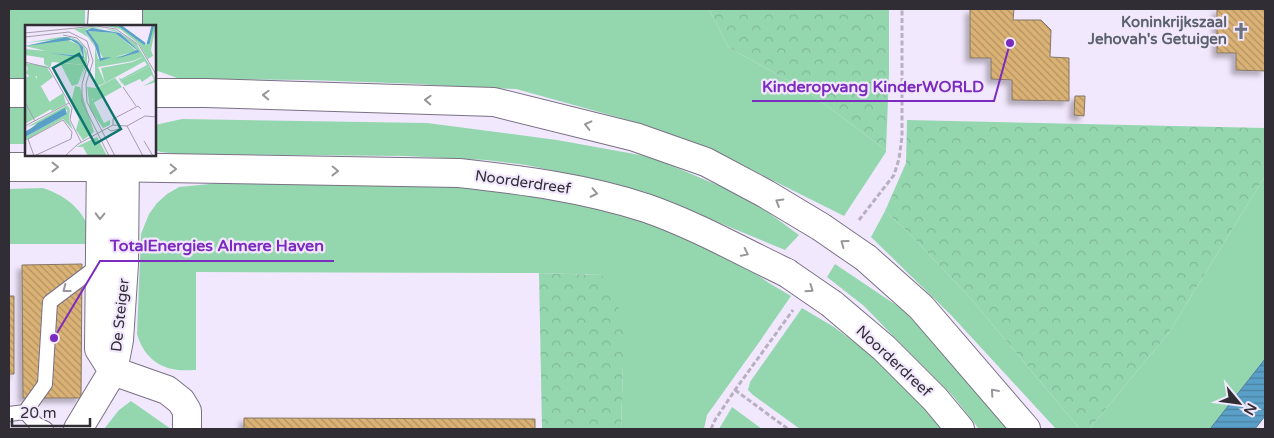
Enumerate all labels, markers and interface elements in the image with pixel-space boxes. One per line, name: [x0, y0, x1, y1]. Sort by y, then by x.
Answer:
place label: Koninkrijkszaal Jehovah's Getuigen: [1087, 13, 1227, 49]
church icon: Koninkrijkszaal Jehovah's Getuigen: [1231, 21, 1251, 41]
inset map: [25, 25, 156, 156]
callout: Kinderopvang KinderWORLD: [752, 70, 994, 101]
text: Kinderopvang KinderWORLD: [762, 77, 984, 97]
one-way arrow: [262, 90, 270, 100]
one-way arrow: [424, 94, 432, 105]
one-way arrow: [583, 120, 592, 131]
one-way arrow: [52, 162, 59, 172]
one-way arrow: [170, 164, 177, 174]
one-way arrow: [332, 166, 340, 177]
street label: Noorderdreef: [474, 166, 572, 198]
one-way arrow: [590, 188, 599, 198]
one-way arrow: [776, 198, 785, 208]
one-way arrow: [95, 212, 106, 220]
callout: TotalEnergies Almere Haven: [100, 230, 334, 261]
text: TotalEnergies Almere Haven: [109, 236, 324, 256]
one-way arrow: [840, 239, 849, 249]
one-way arrow: [740, 246, 749, 257]
street label: De Steiger: [107, 277, 133, 353]
one-way arrow: [804, 283, 813, 292]
one-way arrow: [63, 284, 72, 292]
street label: Noorderdreef: [852, 321, 936, 401]
north arrow: [1214, 378, 1264, 428]
one-way arrow: [992, 389, 1000, 398]
scale bar: [12, 396, 90, 428]
text: N: [1240, 400, 1260, 418]
text: 20 m: [20, 404, 57, 422]

